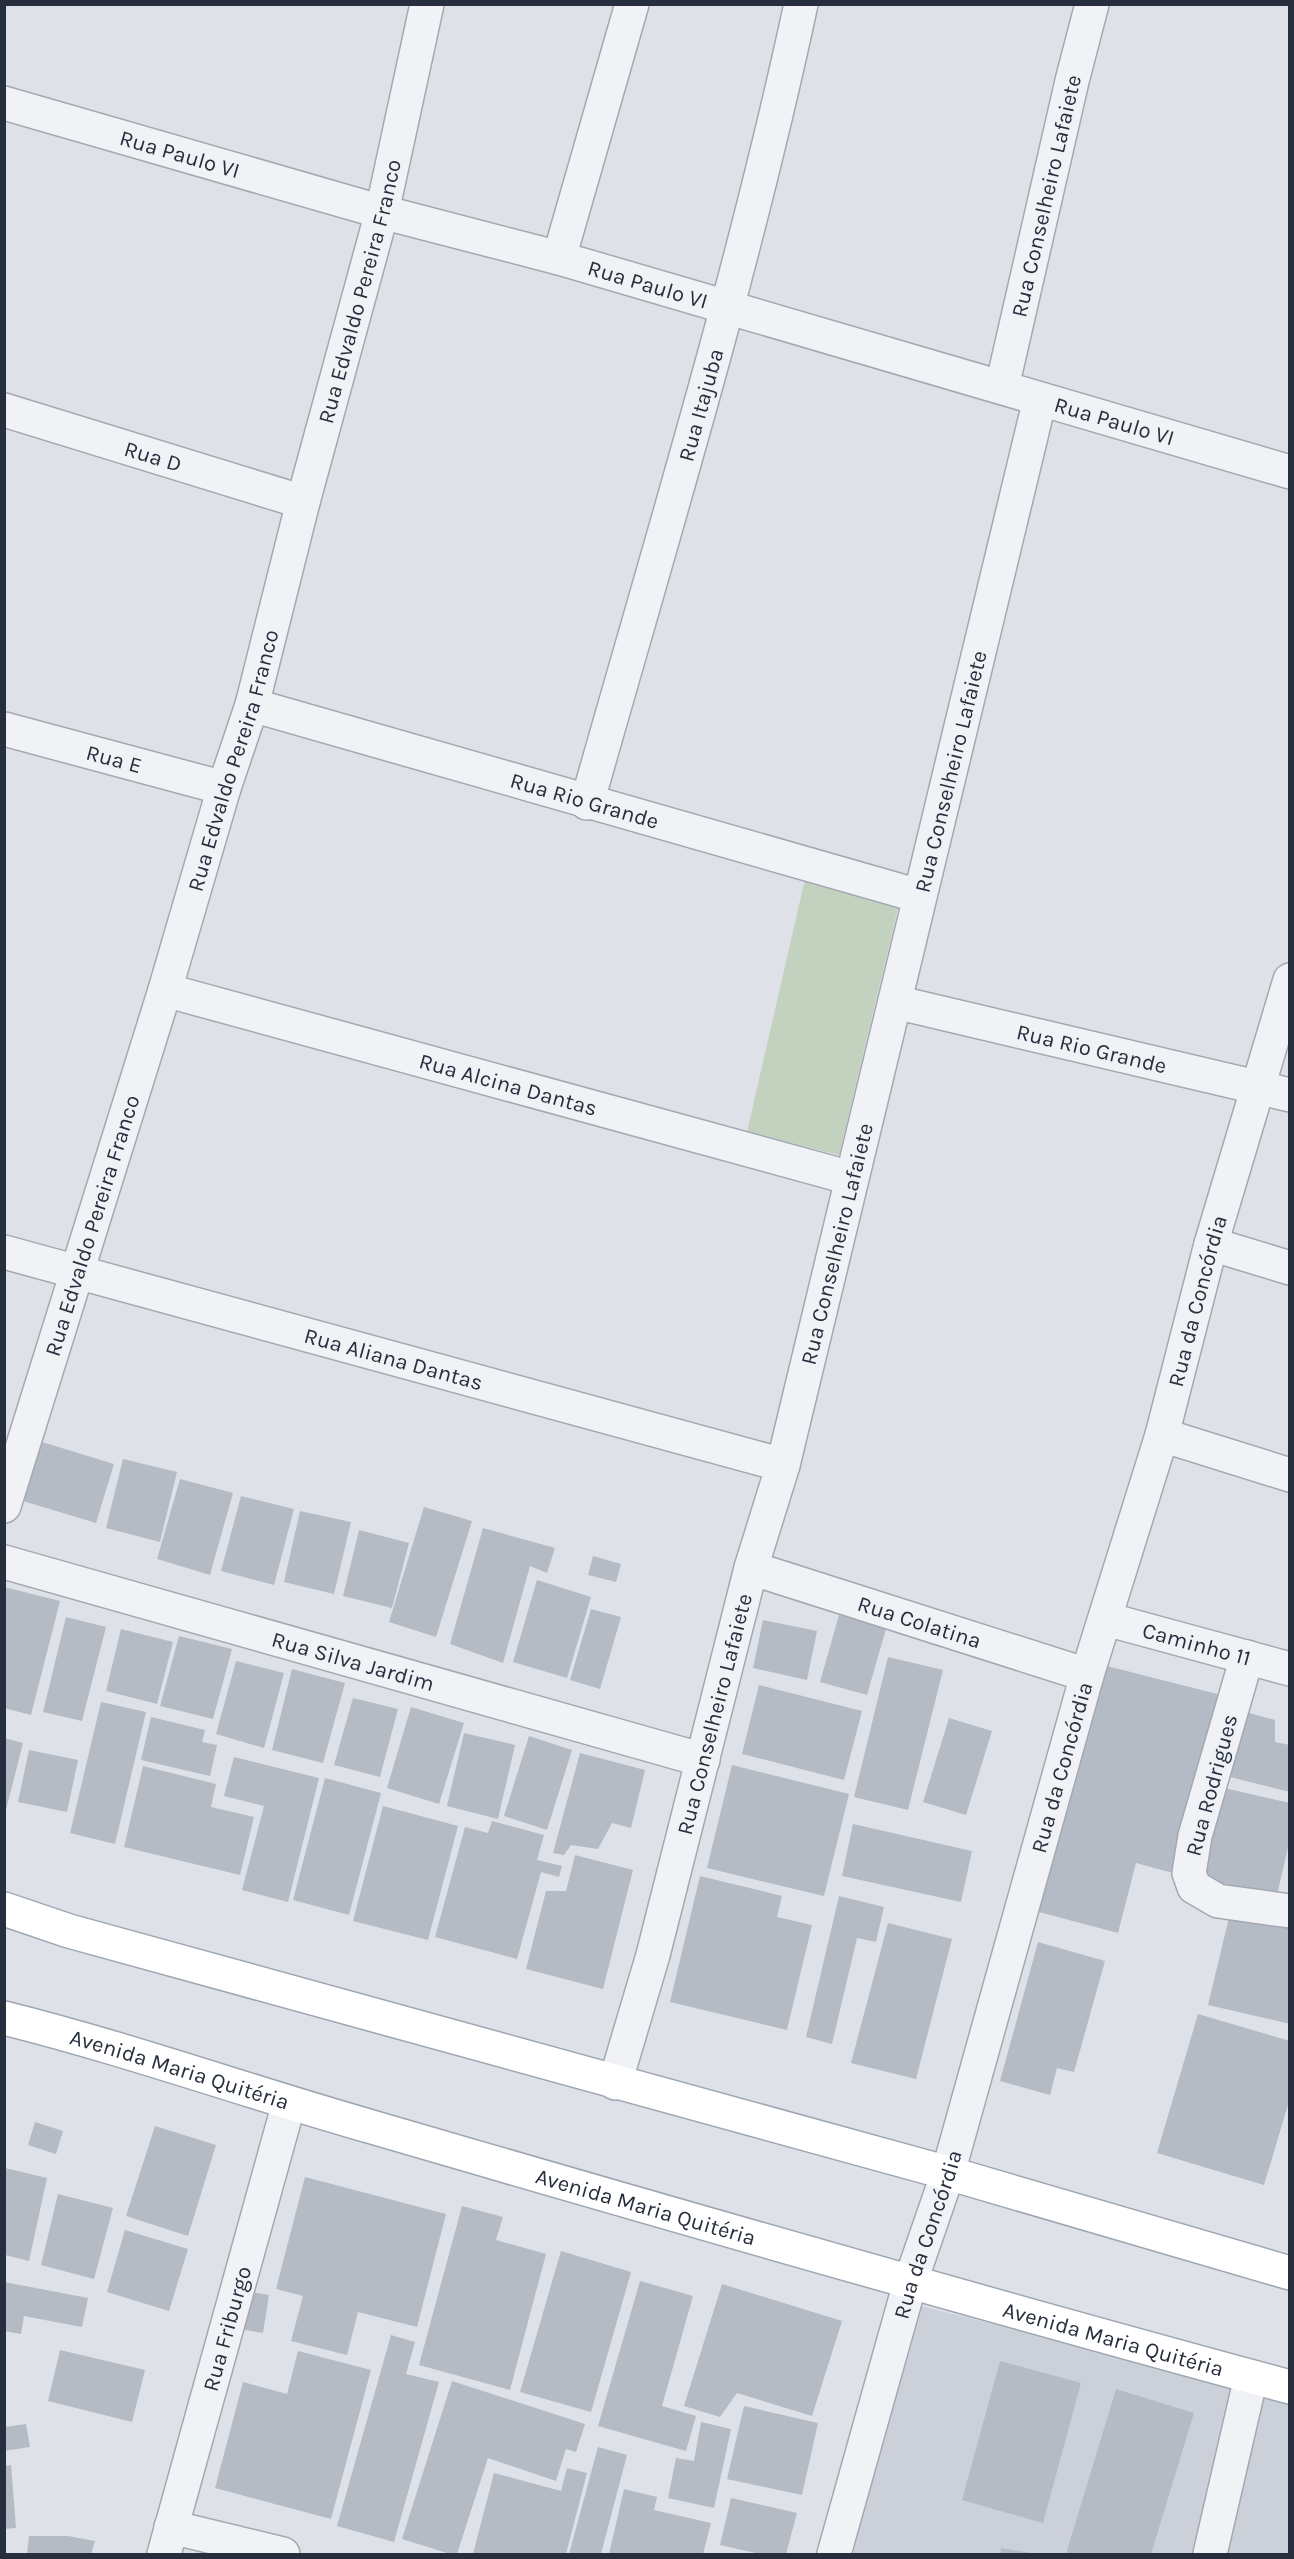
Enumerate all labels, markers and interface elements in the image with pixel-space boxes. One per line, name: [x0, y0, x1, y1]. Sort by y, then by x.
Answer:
street label: Rua Conselheiro Lafaiete: [1006, 72, 1087, 320]
street label: Rua Paulo VI: [116, 125, 243, 184]
street label: Rua Edvaldo Pereira Franco: [313, 157, 407, 427]
street label: Rua Paulo VI: [585, 255, 711, 315]
street label: Rua Itajuba: [673, 346, 729, 465]
street label: Rua Paulo VI: [1051, 392, 1177, 451]
street label: Rua D: [121, 436, 185, 478]
street label: Rua Edvaldo Pereira Franco: [182, 627, 284, 895]
street label: Rua Conselheiro Lafaiete: [909, 648, 993, 895]
street label: Rua E: [83, 740, 145, 779]
street label: Rua Rio Grande: [507, 768, 662, 835]
street label: Rua Rio Grande: [1014, 1019, 1169, 1079]
street label: Rua Alcina Dantas: [416, 1048, 600, 1122]
street label: Rua Edvaldo Pereira Franco: [40, 1092, 145, 1359]
street label: Rua Conselheiro Lafaiete: [796, 1121, 879, 1368]
street label: Rua da Concórdia: [1163, 1212, 1233, 1390]
street label: Rua Aliana Dantas: [301, 1323, 486, 1396]
street label: Rua Conselheiro Lafaiete: [672, 1591, 758, 1838]
street label: Rua Colatina: [854, 1591, 984, 1655]
street label: Caminho 11: [1139, 1617, 1253, 1672]
street label: Rua Silva Jardim: [269, 1627, 437, 1697]
street label: Rua da Concórdia: [1026, 1679, 1098, 1856]
street label: Rua Rodrigues: [1181, 1711, 1243, 1859]
street label: Avenida Maria Quitéria: [67, 2024, 292, 2116]
street label: Rua da Concórdia: [889, 2147, 968, 2322]
street label: Avenida Maria Quitéria: [532, 2163, 759, 2251]
street label: Rua Friburgo: [198, 2263, 257, 2394]
street label: Avenida Maria Quitéria: [1000, 2297, 1226, 2382]

